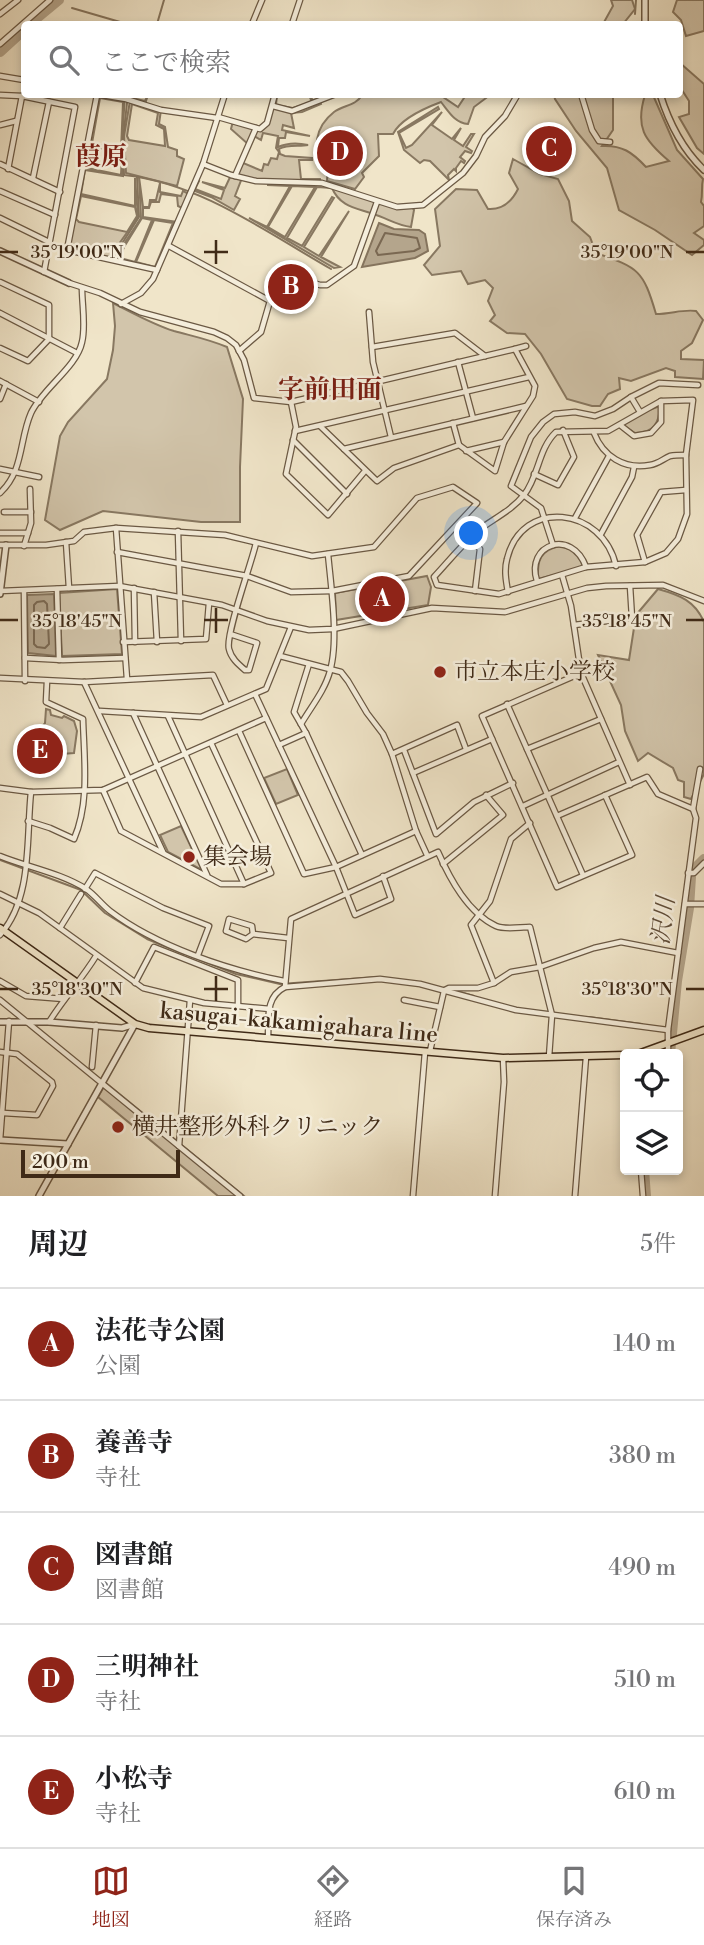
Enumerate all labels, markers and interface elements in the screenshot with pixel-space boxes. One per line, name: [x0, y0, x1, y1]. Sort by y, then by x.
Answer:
search box: [21, 21, 683, 98]
icon: search: [45, 41, 83, 79]
text: ここで検索: [101, 47, 231, 79]
pin: C: [526, 123, 572, 175]
pin: D: [317, 127, 363, 179]
district label: 葭原: [75, 141, 127, 173]
text: 35°19'00"N: [31, 241, 124, 264]
text: 35°19'00"N: [581, 241, 674, 264]
pin: B: [268, 261, 314, 313]
district label: 字前田面: [278, 374, 382, 406]
your location: [454, 516, 488, 550]
pin: A: [359, 573, 405, 625]
text: 35°18'45"N: [32, 610, 123, 633]
text: 35°18'45"N: [582, 610, 673, 633]
place label: 市立本庄小学校: [454, 658, 615, 686]
marker: 市立本庄小学校: [432, 664, 448, 680]
pin: E: [17, 725, 63, 777]
place label: 集会場: [203, 843, 272, 871]
marker: 集会場: [181, 849, 197, 865]
water label: 沢川: [646, 892, 682, 947]
text: 35°18'30"N: [31, 978, 123, 1001]
text: 35°18'30"N: [581, 978, 673, 1001]
street label: kasugai-kakamigahara line: [159, 997, 439, 1049]
map controls: [620, 1049, 683, 1175]
button: locate: [620, 1049, 683, 1112]
button: layers: [620, 1112, 683, 1175]
place label: 横井整形外科クリニック: [132, 1113, 384, 1141]
marker: 横井整形外科クリニック: [110, 1119, 126, 1135]
scale bar: [21, 1147, 180, 1179]
text: 200 m: [32, 1150, 89, 1174]
text: 周辺: [28, 1226, 88, 1264]
text: 5件: [640, 1230, 676, 1258]
text: 法花寺公園: [95, 1315, 225, 1347]
text: A: [43, 1330, 59, 1358]
text: 140 m: [613, 1330, 676, 1358]
text: 公園: [95, 1352, 141, 1380]
text: 養善寺: [95, 1427, 173, 1459]
text: B: [42, 1442, 60, 1470]
text: 380 m: [609, 1442, 676, 1470]
text: 寺社: [95, 1464, 141, 1492]
text: 図書館: [95, 1539, 173, 1571]
text: C: [43, 1554, 59, 1582]
text: 490 m: [608, 1554, 676, 1582]
text: 図書館: [95, 1576, 164, 1604]
text: 三明神社: [95, 1651, 199, 1683]
text: D: [42, 1666, 60, 1694]
text: 510 m: [614, 1666, 676, 1694]
text: 寺社: [95, 1688, 141, 1716]
text: 小松寺: [95, 1763, 173, 1795]
text: E: [43, 1778, 59, 1806]
text: 610 m: [613, 1778, 676, 1806]
text: 寺社: [95, 1800, 141, 1828]
tab: 地図: [92, 1862, 130, 1932]
tab: 経路: [314, 1862, 352, 1932]
tab: 保存済み: [536, 1862, 612, 1932]

